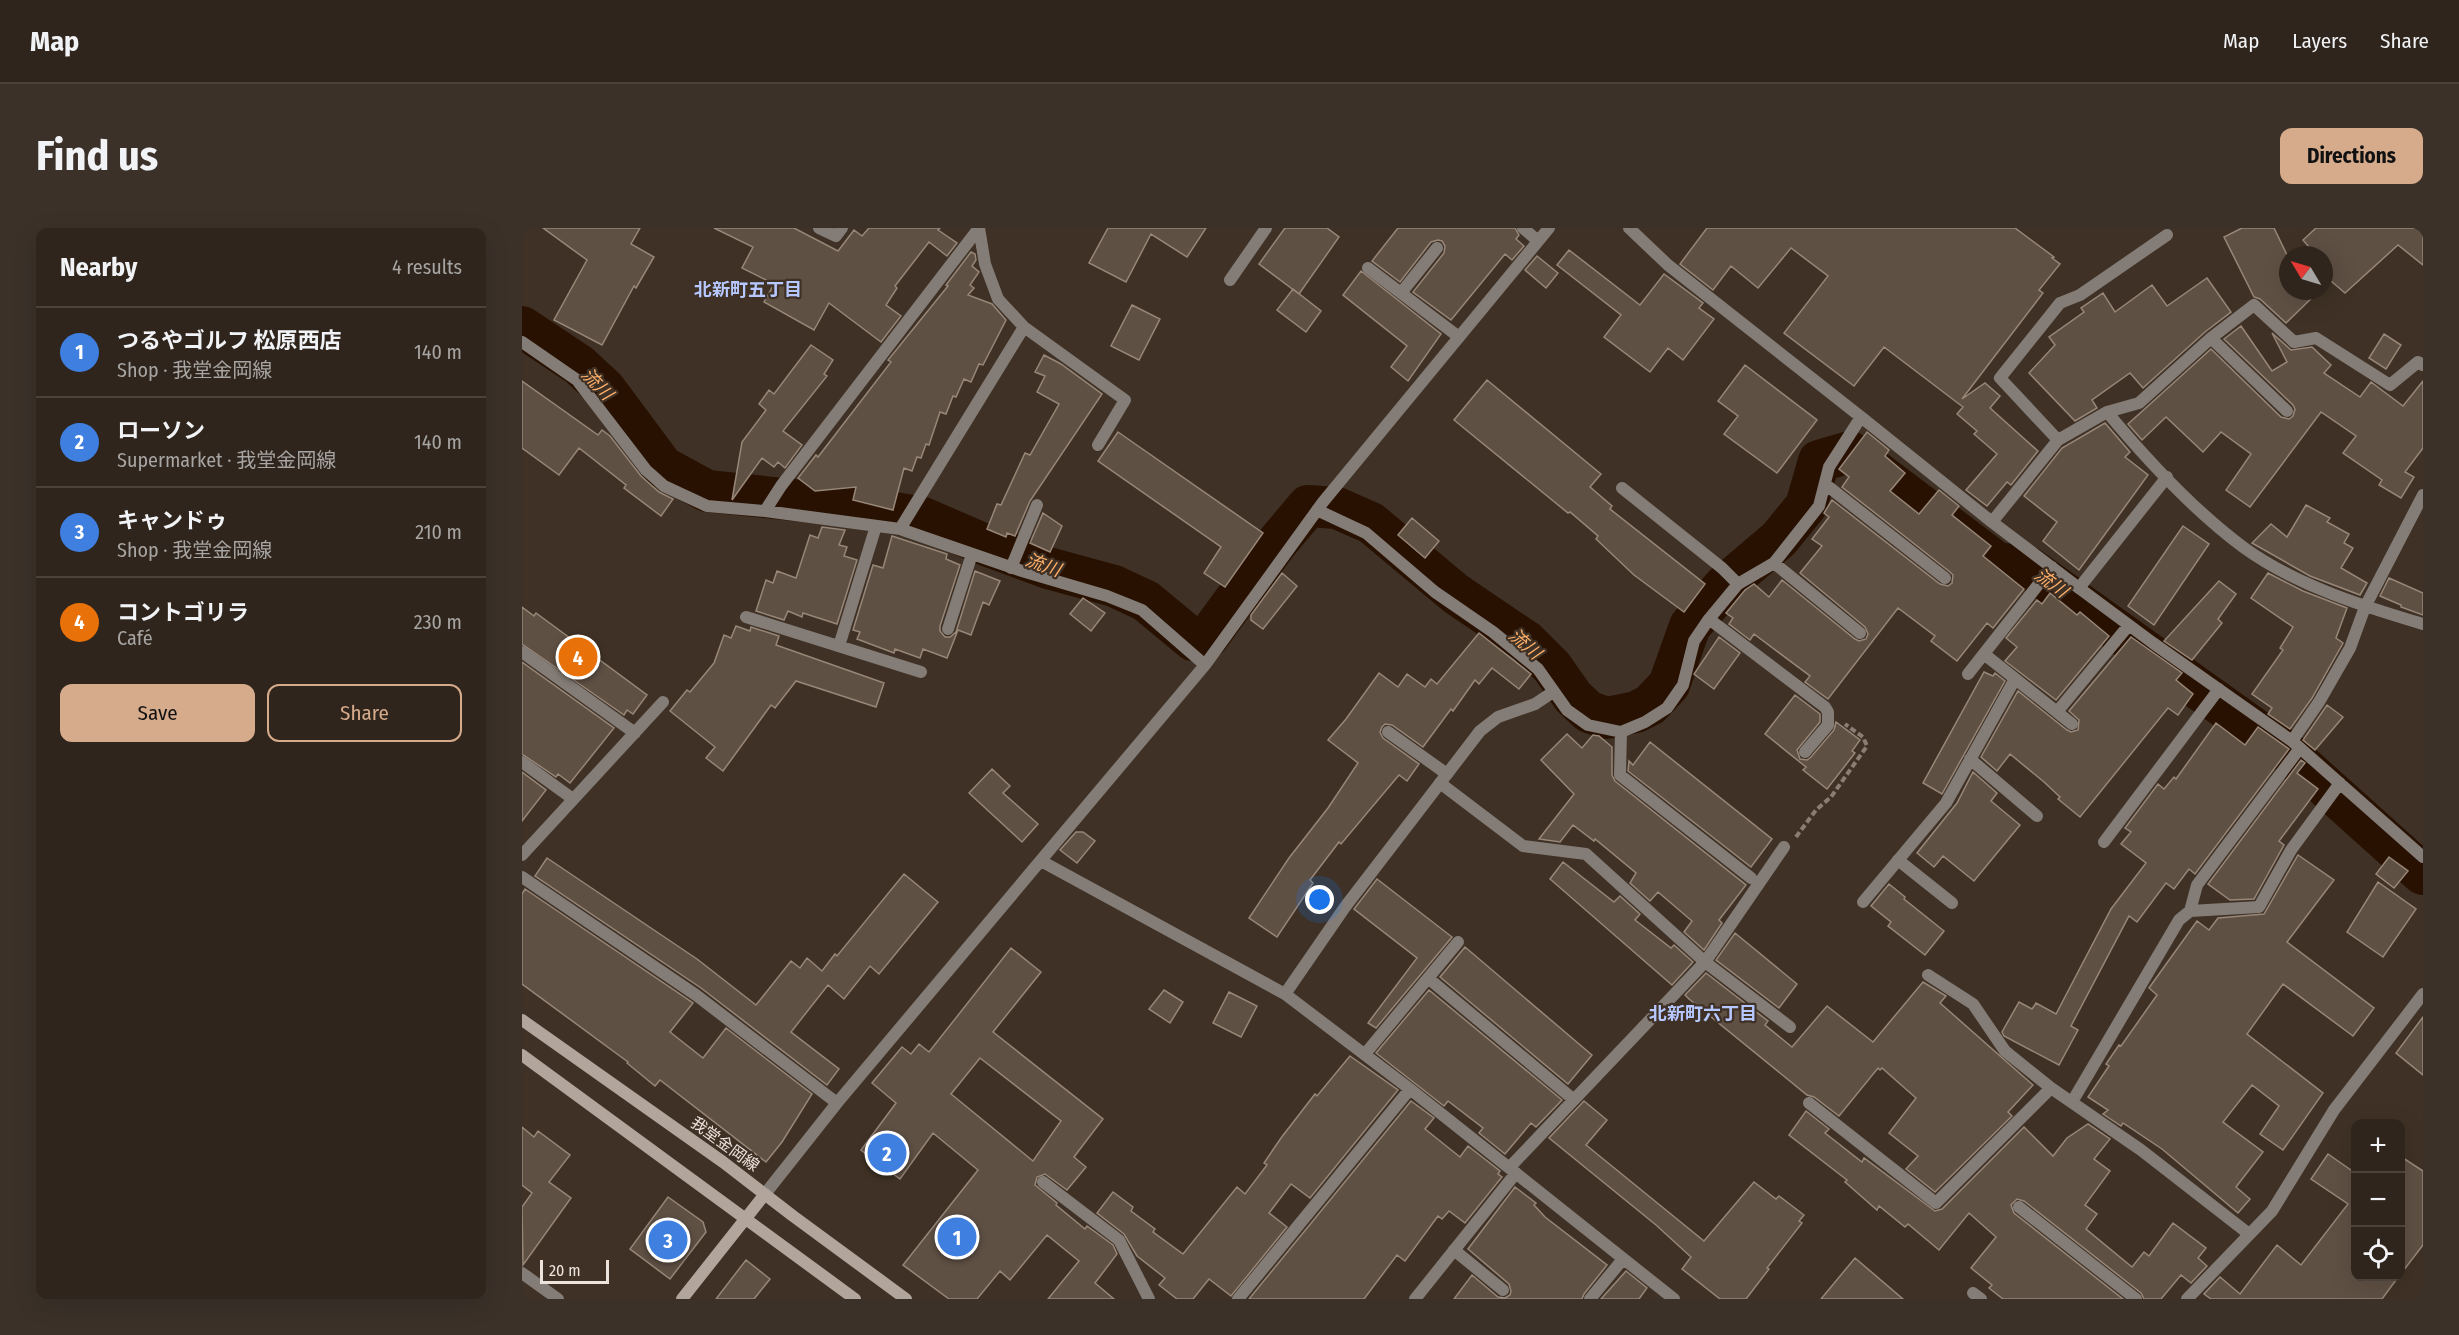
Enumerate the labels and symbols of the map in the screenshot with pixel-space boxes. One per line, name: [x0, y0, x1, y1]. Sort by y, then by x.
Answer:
north arrow: [2279, 246, 2333, 300]
district label: 北新町五丁目: [694, 279, 802, 301]
water label: 流川: [577, 363, 619, 406]
water label: 流川: [1022, 549, 1065, 582]
water label: 流川: [2030, 564, 2074, 604]
water label: 流川: [1504, 624, 1547, 665]
pin: 4: [558, 634, 598, 680]
your location: [1305, 885, 1334, 914]
district label: 北新町六丁目: [1649, 1003, 1757, 1025]
street label: 我堂金岡線: [687, 1113, 763, 1175]
pin: 2: [868, 1130, 907, 1176]
pin: 1: [938, 1214, 976, 1260]
pin: 3: [648, 1218, 688, 1262]
scale bar: [540, 1257, 609, 1284]

